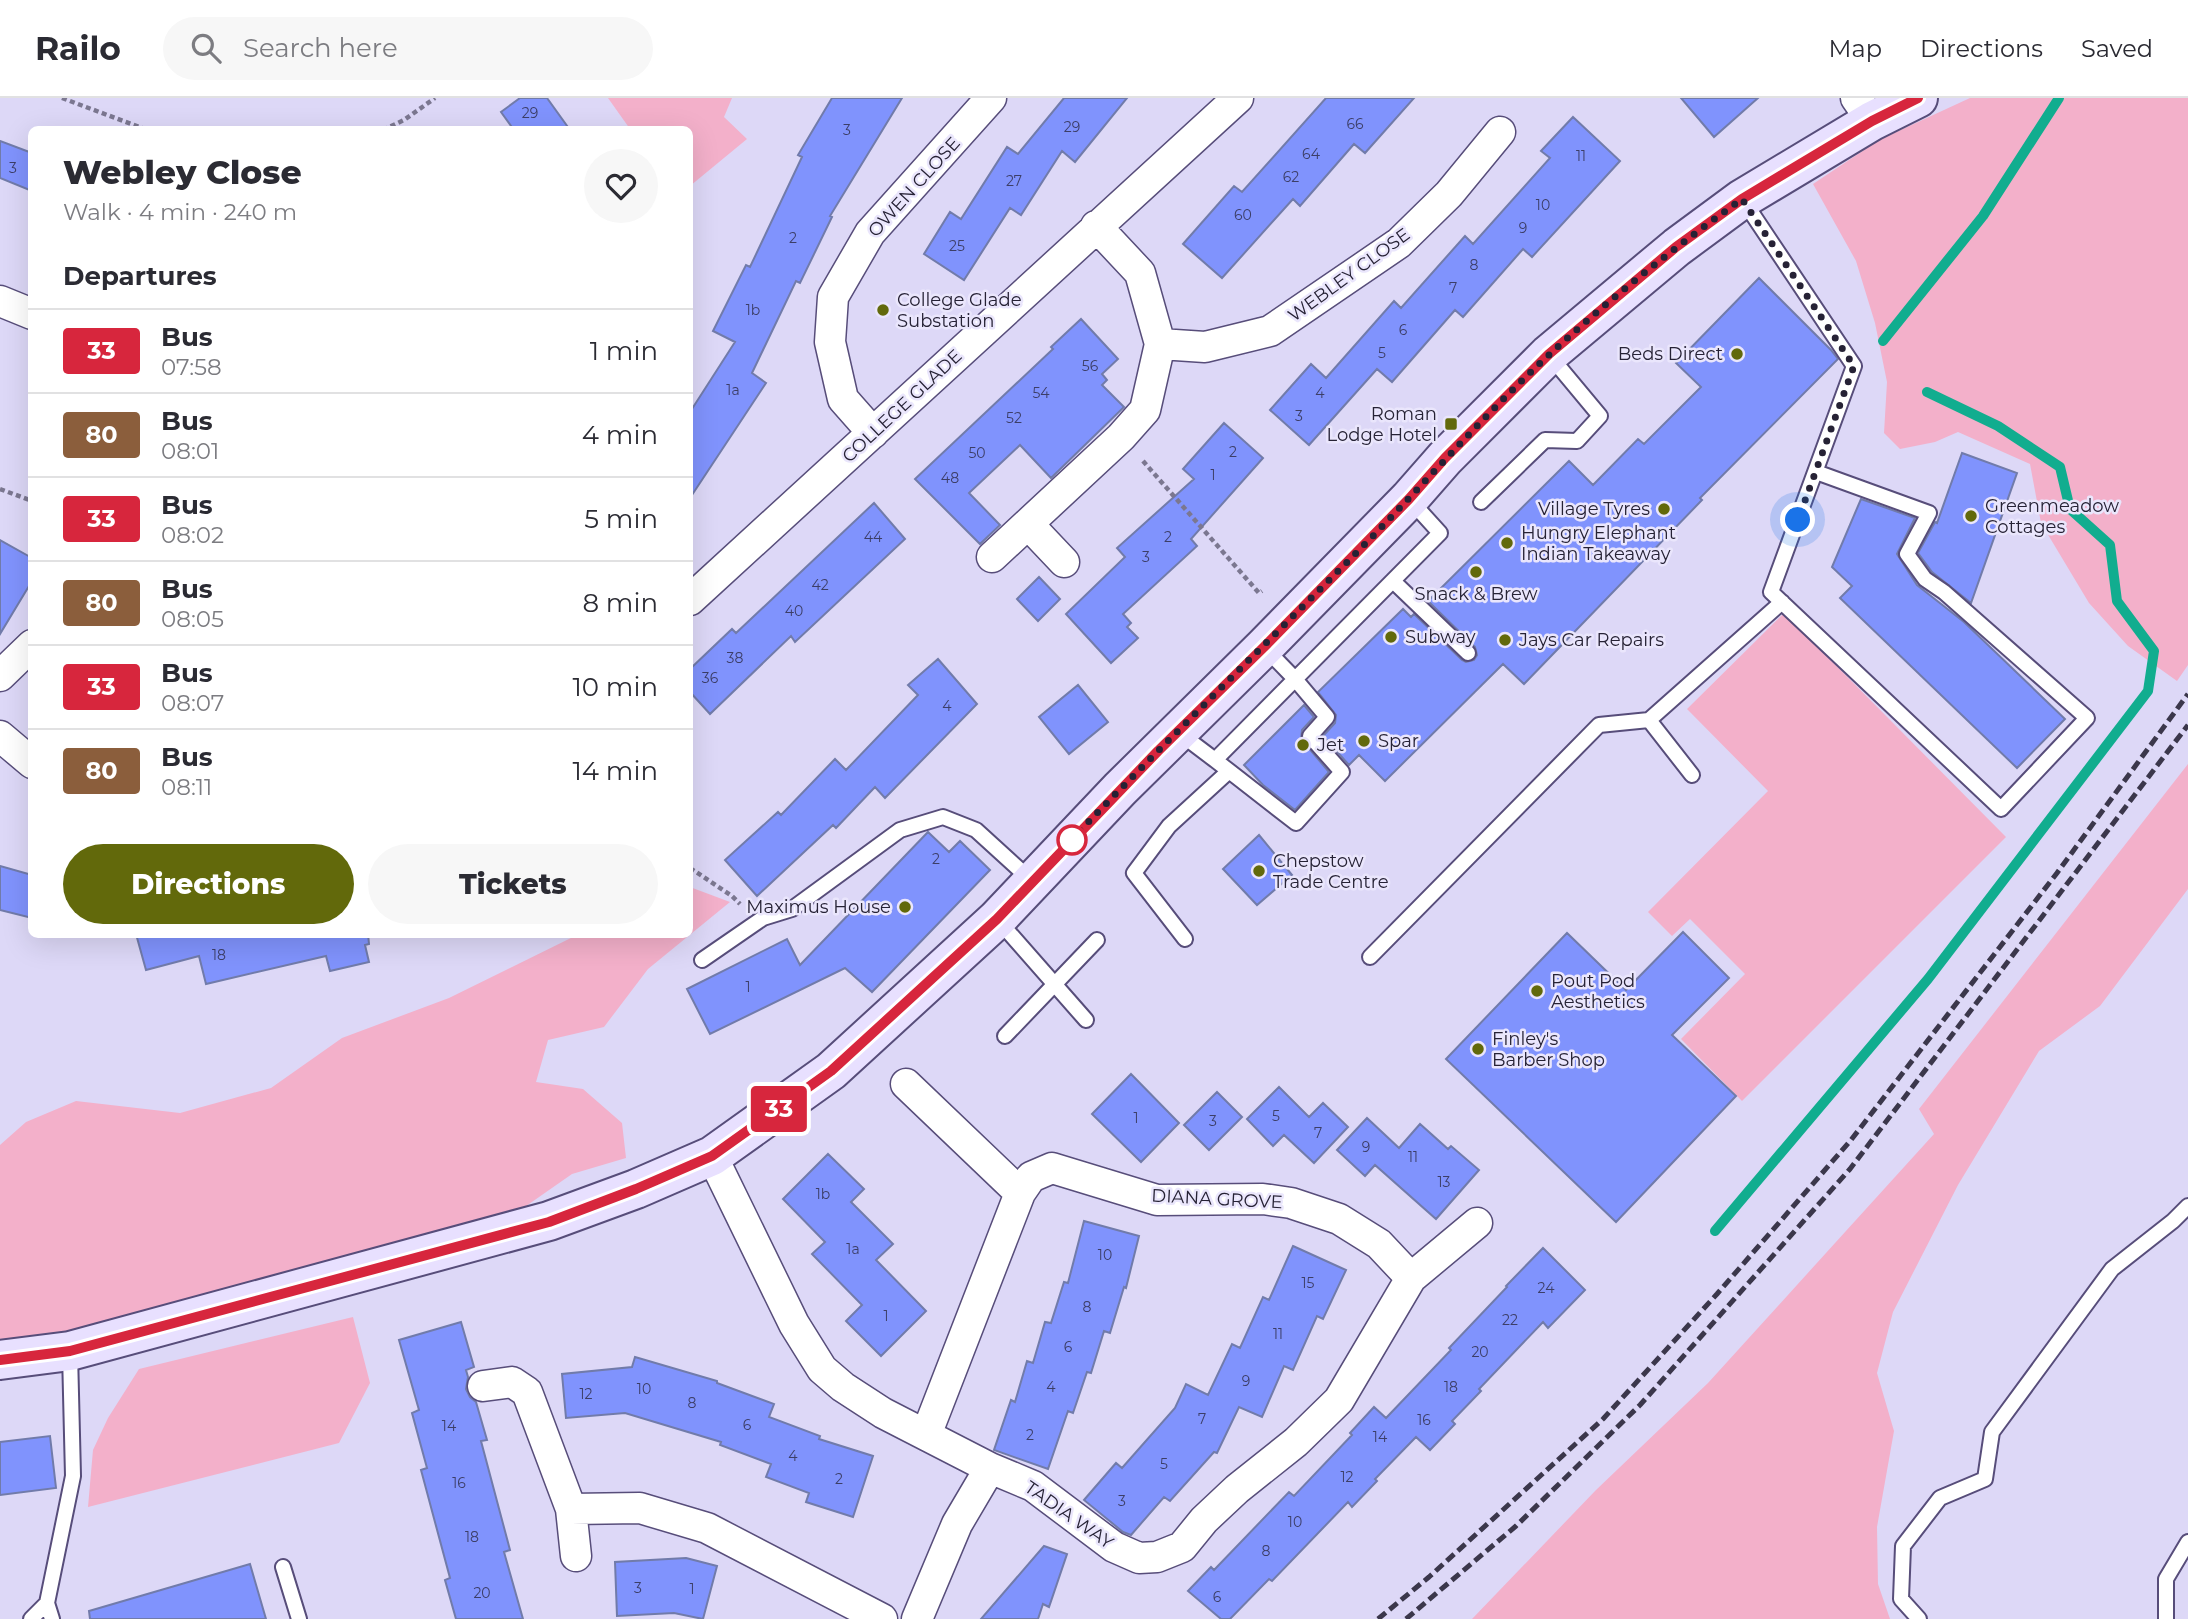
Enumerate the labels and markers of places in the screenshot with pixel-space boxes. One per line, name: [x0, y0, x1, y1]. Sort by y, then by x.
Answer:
place label: College Glade Substation: [897, 289, 1022, 332]
marker: College Glade Substation: [875, 302, 891, 318]
place label: Beds Direct: [1618, 343, 1723, 365]
marker: Beds Direct: [1729, 346, 1745, 362]
place label: Roman Lodge Hotel: [1327, 403, 1437, 446]
marker: Roman Lodge Hotel: [1443, 416, 1459, 432]
place label: Greenmeadow Cottages: [1985, 495, 2119, 538]
place label: Village Tyres: [1538, 498, 1650, 520]
marker: Village Tyres: [1656, 501, 1672, 517]
marker: Greenmeadow Cottages: [1963, 508, 1979, 524]
place label: Hungry Elephant Indian Takeaway: [1521, 522, 1676, 565]
marker: Hungry Elephant Indian Takeaway: [1499, 535, 1515, 551]
marker: Snack & Brew: [1468, 564, 1484, 580]
place label: Snack & Brew: [1414, 583, 1538, 605]
place label: Subway: [1405, 626, 1476, 648]
marker: Subway: [1383, 629, 1399, 645]
place label: Jays Car Repairs: [1518, 629, 1664, 651]
marker: Jays Car Repairs: [1497, 632, 1513, 648]
place label: Spar: [1378, 730, 1419, 752]
marker: Spar: [1356, 733, 1372, 749]
place label: Jet: [1316, 734, 1344, 756]
marker: Jet: [1295, 737, 1311, 753]
unlabelled marker: [1057, 825, 1087, 855]
place label: Chepstow Trade Centre: [1273, 850, 1389, 893]
marker: Chepstow Trade Centre: [1251, 863, 1267, 879]
place label: Maximus House: [746, 896, 891, 918]
marker: Maximus House: [897, 899, 913, 915]
place label: Pout Pod Aesthetics: [1551, 970, 1645, 1013]
marker: Pout Pod Aesthetics: [1529, 983, 1545, 999]
place label: Finley's Barber Shop: [1492, 1028, 1605, 1071]
marker: Finley's Barber Shop: [1470, 1041, 1486, 1057]

